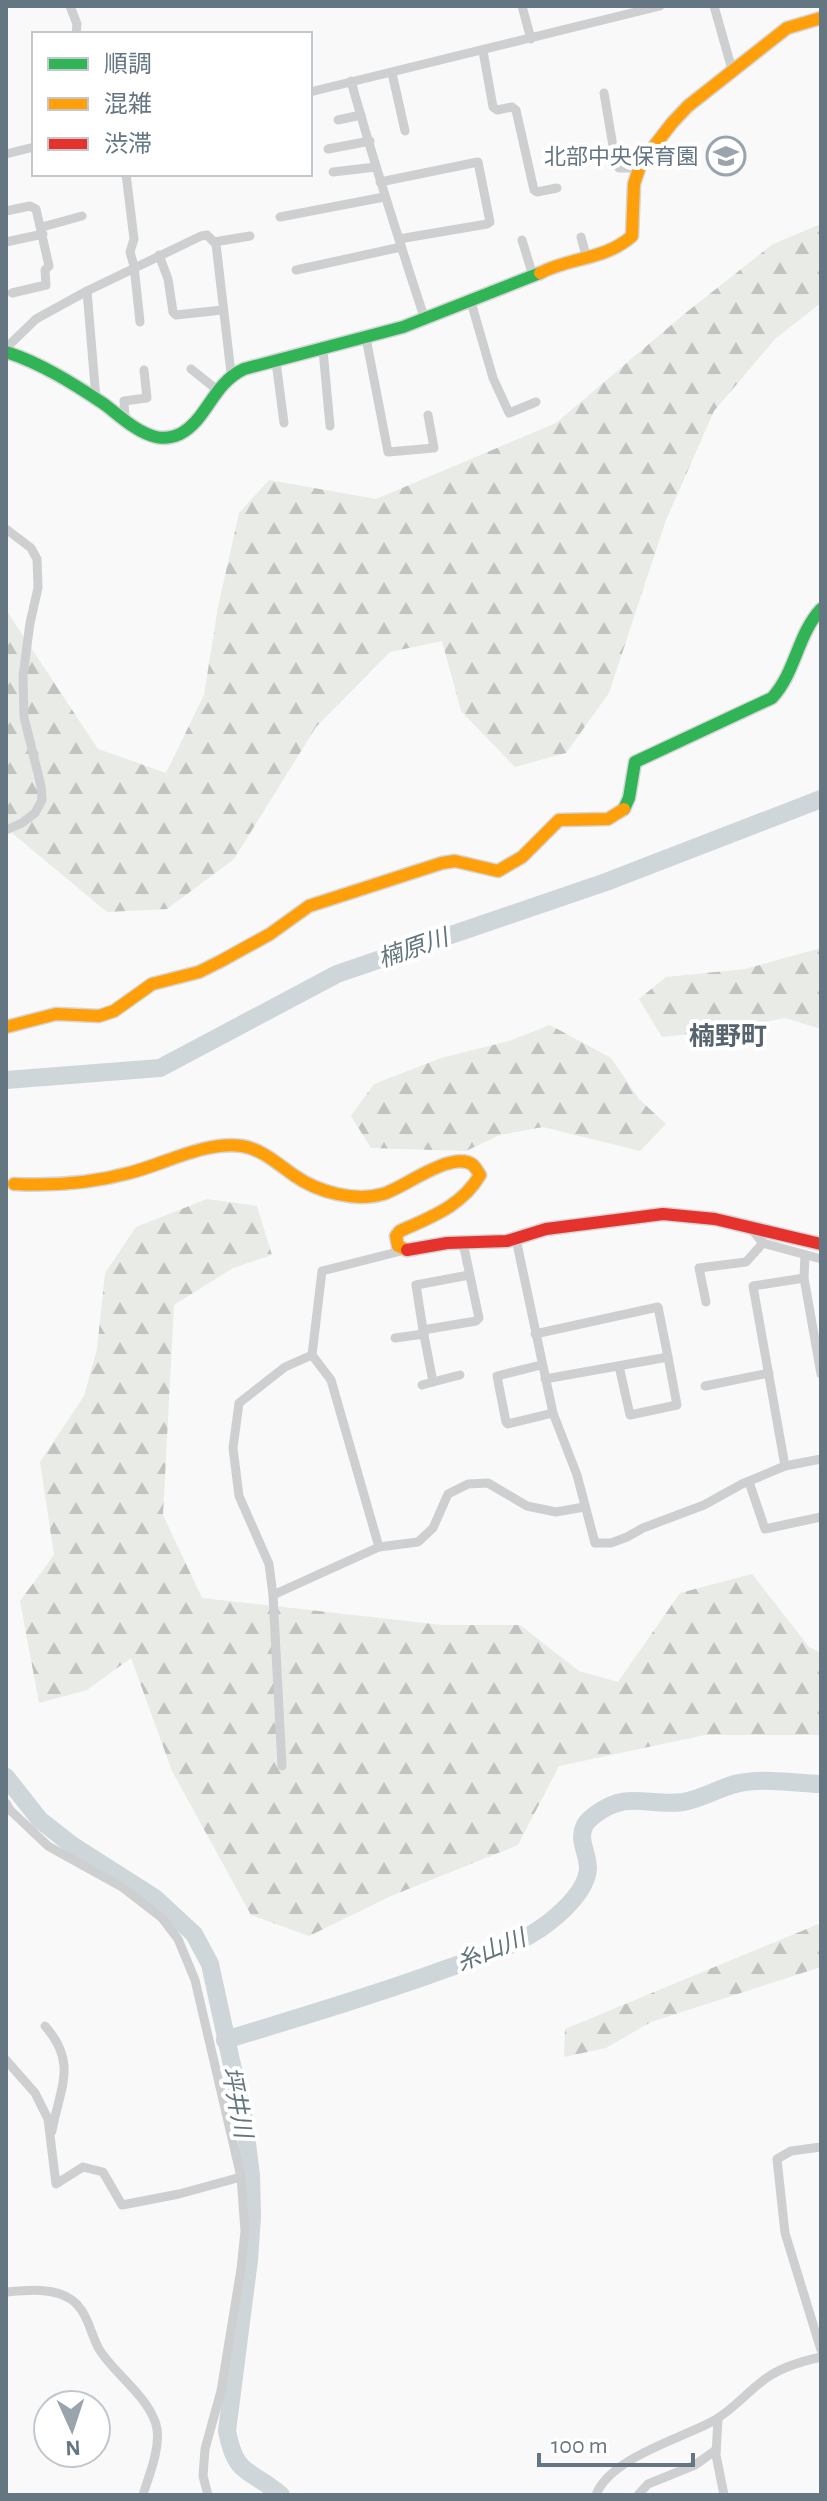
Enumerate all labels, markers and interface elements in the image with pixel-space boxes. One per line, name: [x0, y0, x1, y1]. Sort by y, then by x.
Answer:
legend: [32, 32, 312, 176]
text: 順調: [104, 52, 152, 77]
text: 混雑: [104, 91, 152, 117]
text: 渋滞: [104, 131, 152, 157]
school or university icon: 北部中央保育園: [705, 135, 747, 177]
place label: 北部中央保育園: [544, 145, 698, 168]
water label: 楠原川: [375, 923, 454, 972]
district label: 楠野町: [689, 1022, 767, 1050]
water label: 糸山川: [453, 1923, 532, 1976]
water label: 坪井川: [217, 2064, 257, 2143]
north arrow: [32, 2389, 112, 2469]
scale bar: [539, 2417, 693, 2467]
text: 100 m: [551, 2434, 608, 2458]
text: N: [65, 2437, 81, 2459]

